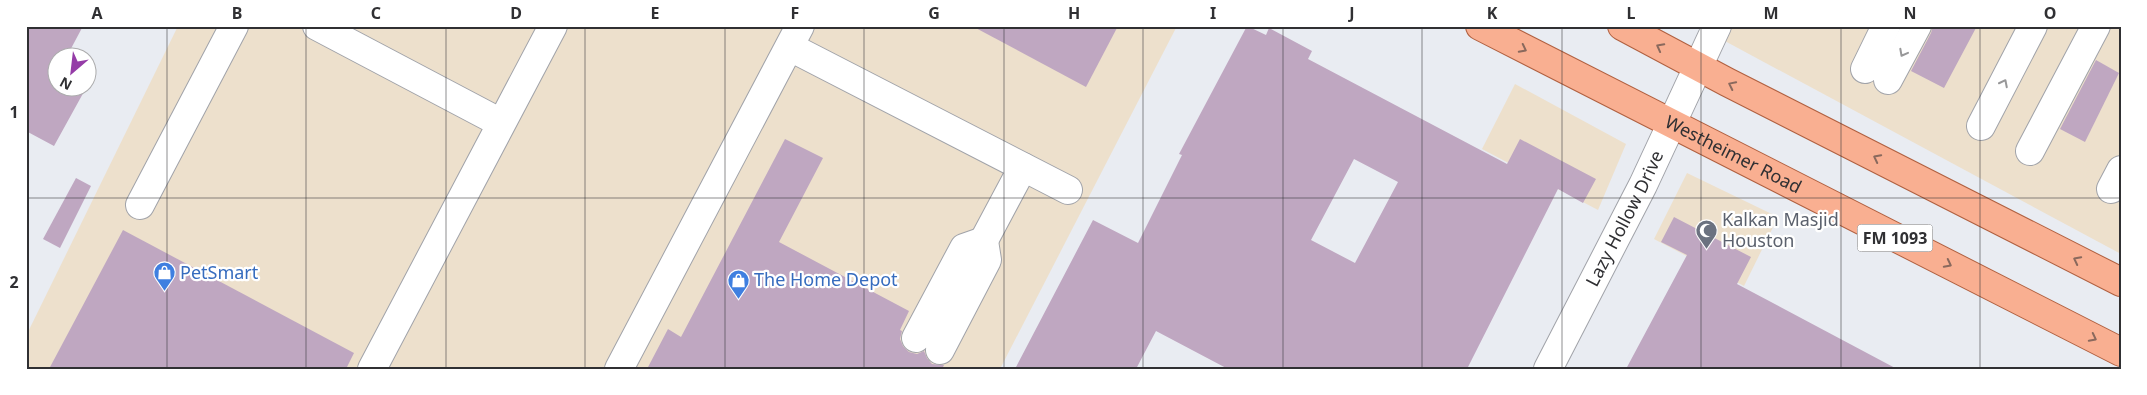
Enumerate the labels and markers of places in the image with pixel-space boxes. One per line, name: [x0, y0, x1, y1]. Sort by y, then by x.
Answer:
place label: Kalkan Masjid Houston: [1722, 207, 1839, 252]
mosque icon: Kalkan Masjid Houston: [1694, 218, 1718, 249]
place label: PetSmart: [180, 260, 259, 284]
shop icon: PetSmart: [152, 261, 176, 292]
place label: The Home Depot: [754, 267, 898, 291]
shop icon: The Home Depot: [726, 268, 750, 299]

